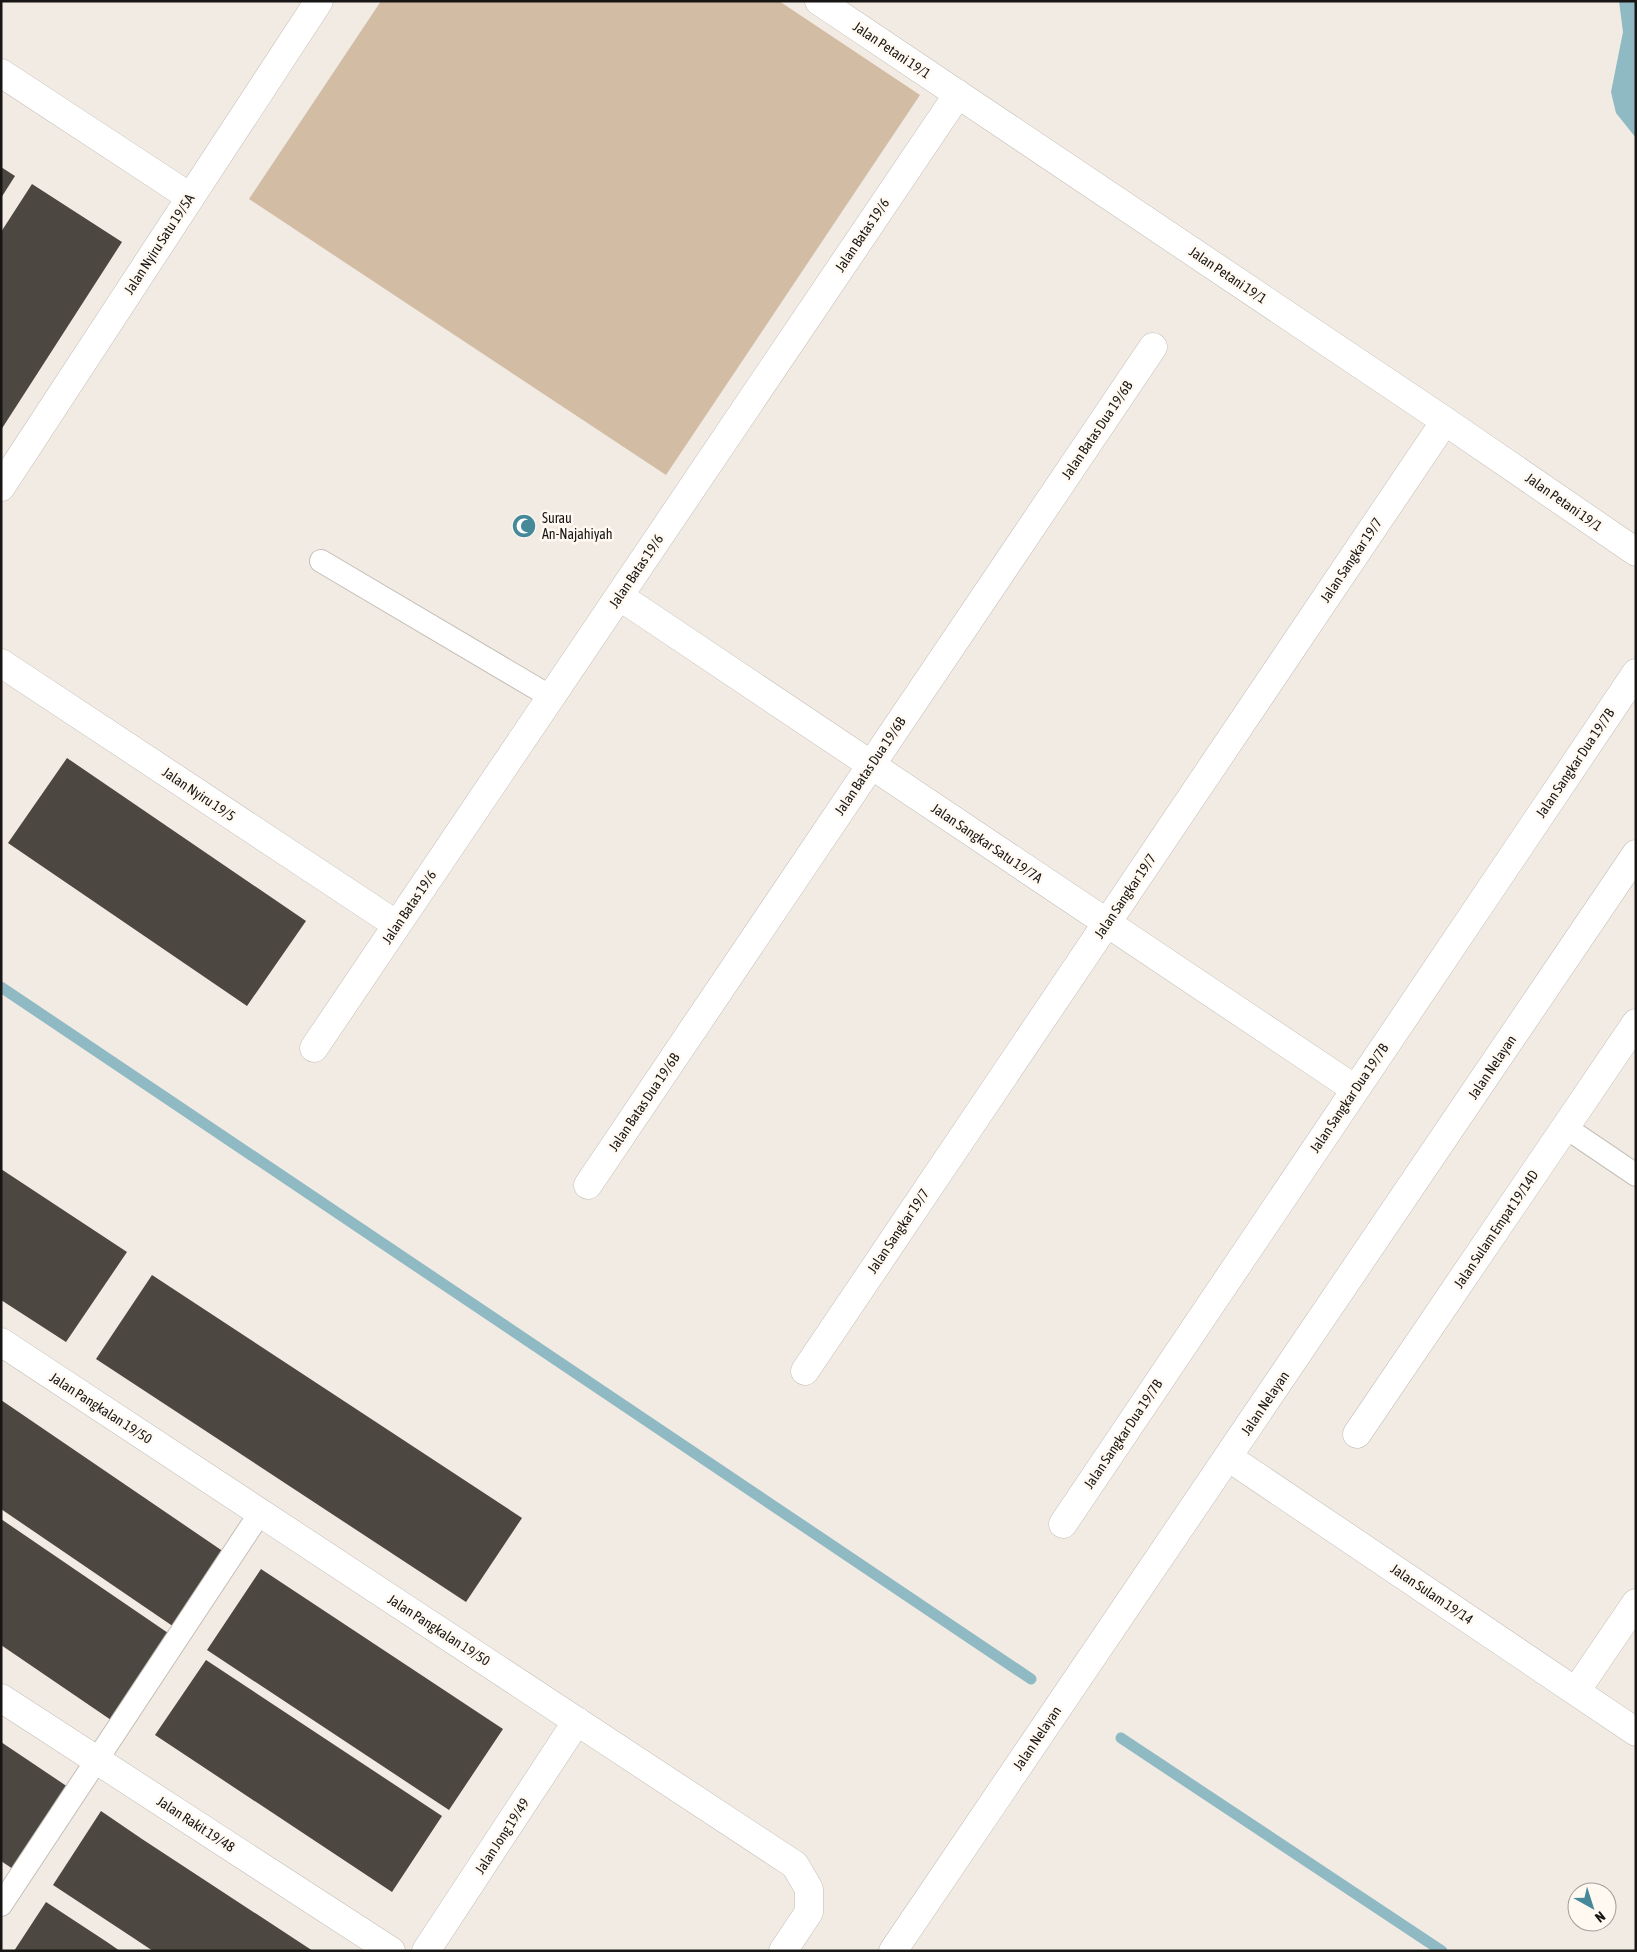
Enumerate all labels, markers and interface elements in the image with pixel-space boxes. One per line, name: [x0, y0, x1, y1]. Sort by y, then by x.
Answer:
street label: Jalan Petani 19/1: [850, 18, 934, 82]
street label: Jalan Nyiru Satu 19/5A: [121, 191, 197, 297]
street label: Jalan Batas 19/6: [832, 195, 893, 275]
street label: Jalan Petani 19/1: [1186, 243, 1270, 307]
street label: Jalan Batas Dua 19/6B: [1058, 378, 1136, 482]
street label: Jalan Petani 19/1: [1523, 470, 1605, 534]
place label: Surau An-Najahiyah: [542, 510, 613, 542]
mosque icon: Surau An-Najahiyah: [511, 513, 537, 539]
street label: Jalan Sangkar 19/7: [1317, 515, 1385, 605]
street label: Jalan Batas 19/6: [606, 531, 667, 611]
street label: Jalan Sangkar Dua 19/7B: [1533, 705, 1618, 821]
street label: Jalan Batas Dua 19/6B: [831, 714, 909, 818]
street label: Jalan Nyiru 19/5: [160, 764, 238, 824]
street label: Jalan Sangkar Satu 19/7A: [929, 800, 1046, 886]
street label: Jalan Sangkar 19/7: [1091, 851, 1159, 941]
street label: Jalan Batas 19/6: [379, 867, 440, 947]
street label: Jalan Nelayan: [1465, 1032, 1519, 1102]
street label: Jalan Sangkar Dua 19/7B: [1307, 1040, 1392, 1156]
street label: Jalan Batas Dua 19/6B: [605, 1050, 683, 1154]
street label: Jalan Sulam Empat 19/14D: [1451, 1167, 1542, 1291]
street label: Jalan Sangkar 19/7: [864, 1186, 932, 1276]
street label: Jalan Nelayan: [1238, 1368, 1292, 1438]
street label: Jalan Pangkalan 19/50: [47, 1369, 155, 1447]
street label: Jalan Sangkar Dua 19/7B: [1081, 1376, 1166, 1492]
street label: Jalan Sulam 19/14: [1388, 1561, 1477, 1628]
street label: Jalan Pangkalan 19/50: [385, 1591, 493, 1669]
street label: Jalan Nelayan: [1010, 1703, 1064, 1773]
street label: Jalan Rakit 19/48: [154, 1793, 238, 1855]
street label: Jalan Jong 19/49: [472, 1795, 532, 1877]
north arrow: [1567, 1882, 1617, 1932]
text: N: [1592, 1908, 1608, 1926]

